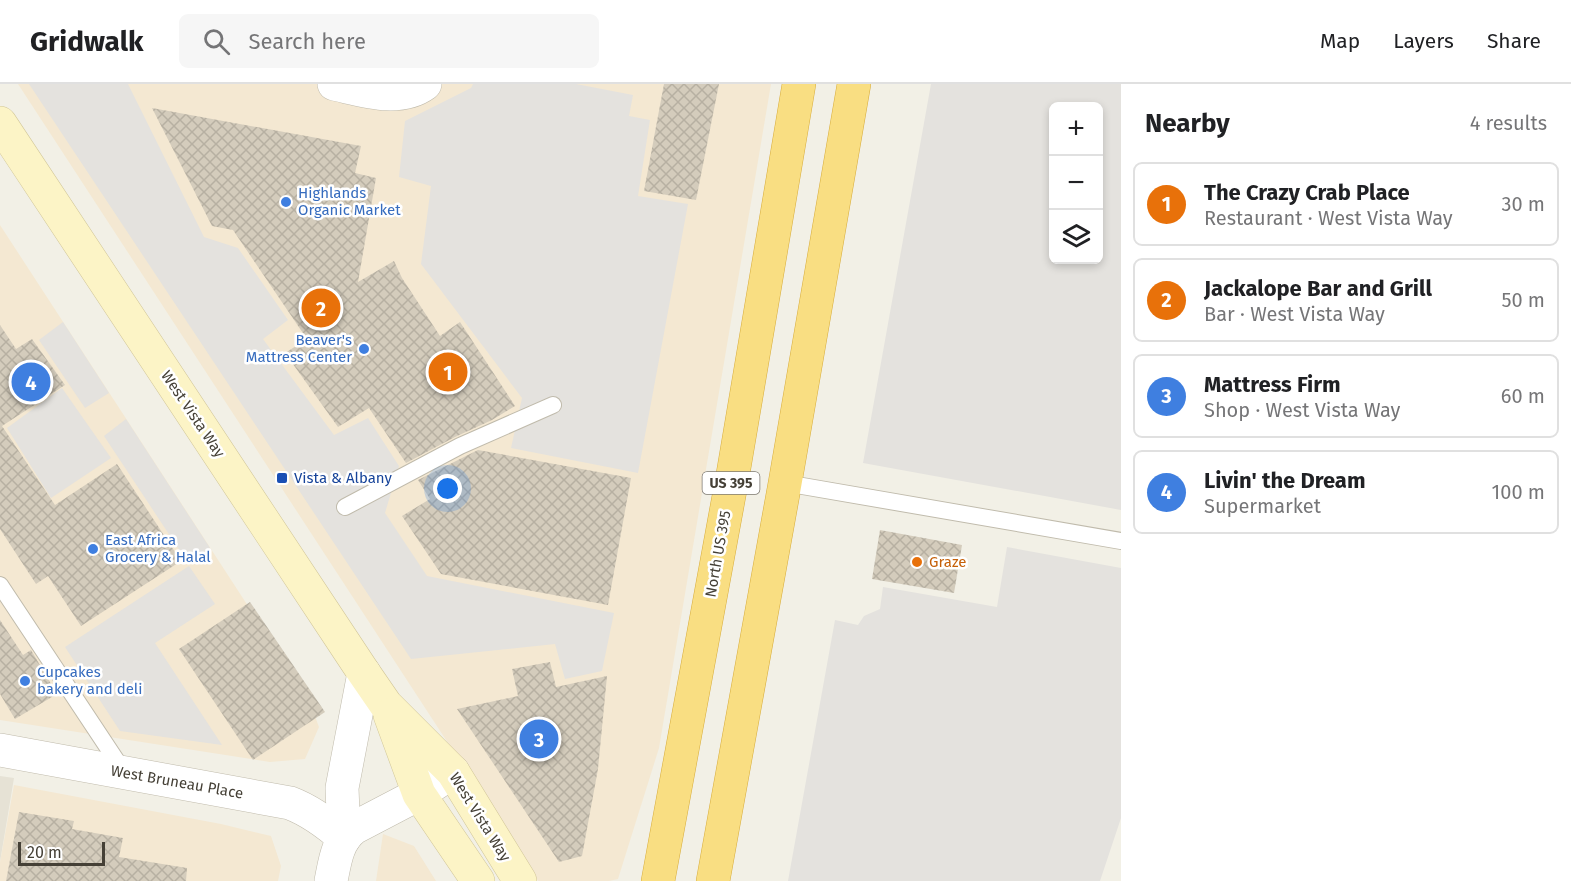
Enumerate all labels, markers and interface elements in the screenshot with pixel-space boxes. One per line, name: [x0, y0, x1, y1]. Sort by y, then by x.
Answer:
search box: [179, 14, 599, 68]
text: Gridwalk: [30, 25, 143, 58]
icon: search: [200, 25, 233, 58]
text: Search here: [248, 28, 366, 55]
text: Map: [1320, 28, 1360, 54]
text: Layers: [1393, 28, 1454, 54]
text: Share: [1487, 28, 1541, 54]
map controls: [1049, 102, 1103, 264]
button: +: [1049, 102, 1103, 156]
text: Nearby: [1145, 108, 1230, 139]
text: 4 results: [1470, 111, 1547, 135]
button: −: [1049, 156, 1103, 210]
text: The Crazy Crab Place: [1204, 179, 1410, 206]
place label: Highlands Organic Market: [298, 184, 401, 219]
text: 1: [1162, 192, 1171, 216]
text: 30 m: [1501, 192, 1545, 216]
marker: Highlands Organic Market: [279, 195, 293, 209]
text: Restaurant · West Vista Way: [1204, 206, 1453, 230]
button: layers: [1049, 210, 1103, 264]
text: Jackalope Bar and Grill: [1204, 275, 1432, 302]
pin: 2: [302, 286, 340, 330]
text: 2: [1161, 288, 1172, 312]
text: 50 m: [1501, 288, 1545, 312]
text: Bar · West Vista Way: [1204, 302, 1385, 326]
place label: Beaver's Mattress Center: [246, 331, 352, 366]
marker: Beaver's Mattress Center: [357, 342, 371, 356]
pin: 1: [428, 350, 468, 394]
pin: 4: [12, 360, 51, 404]
street label: West Vista Way: [157, 367, 229, 461]
text: Mattress Firm: [1204, 371, 1341, 398]
text: 3: [1161, 384, 1172, 408]
text: 60 m: [1501, 384, 1545, 408]
text: Shop · West Vista Way: [1204, 398, 1400, 422]
text: Livin' the Dream: [1204, 467, 1366, 494]
place label: Vista & Albany: [294, 469, 393, 487]
marker: Vista & Albany: [275, 471, 289, 485]
road number: US 395: [702, 472, 760, 494]
your location: [433, 474, 462, 503]
text: 4: [1161, 480, 1172, 504]
text: 100 m: [1492, 480, 1545, 504]
text: Supermarket: [1204, 494, 1321, 518]
street label: North US 395: [702, 509, 734, 599]
place label: East Africa Grocery & Halal: [105, 531, 211, 566]
marker: East Africa Grocery & Halal: [86, 542, 100, 556]
place label: Graze: [929, 553, 967, 571]
marker: Graze: [910, 555, 924, 569]
place label: Cupcakes bakery and deli: [37, 663, 142, 698]
marker: Cupcakes bakery and deli: [18, 674, 32, 688]
pin: 3: [520, 716, 558, 762]
street label: West Bruneau Place: [109, 761, 245, 803]
street label: West Vista Way: [446, 769, 515, 865]
scale bar: [18, 839, 105, 866]
text: 20 m: [27, 843, 62, 862]

